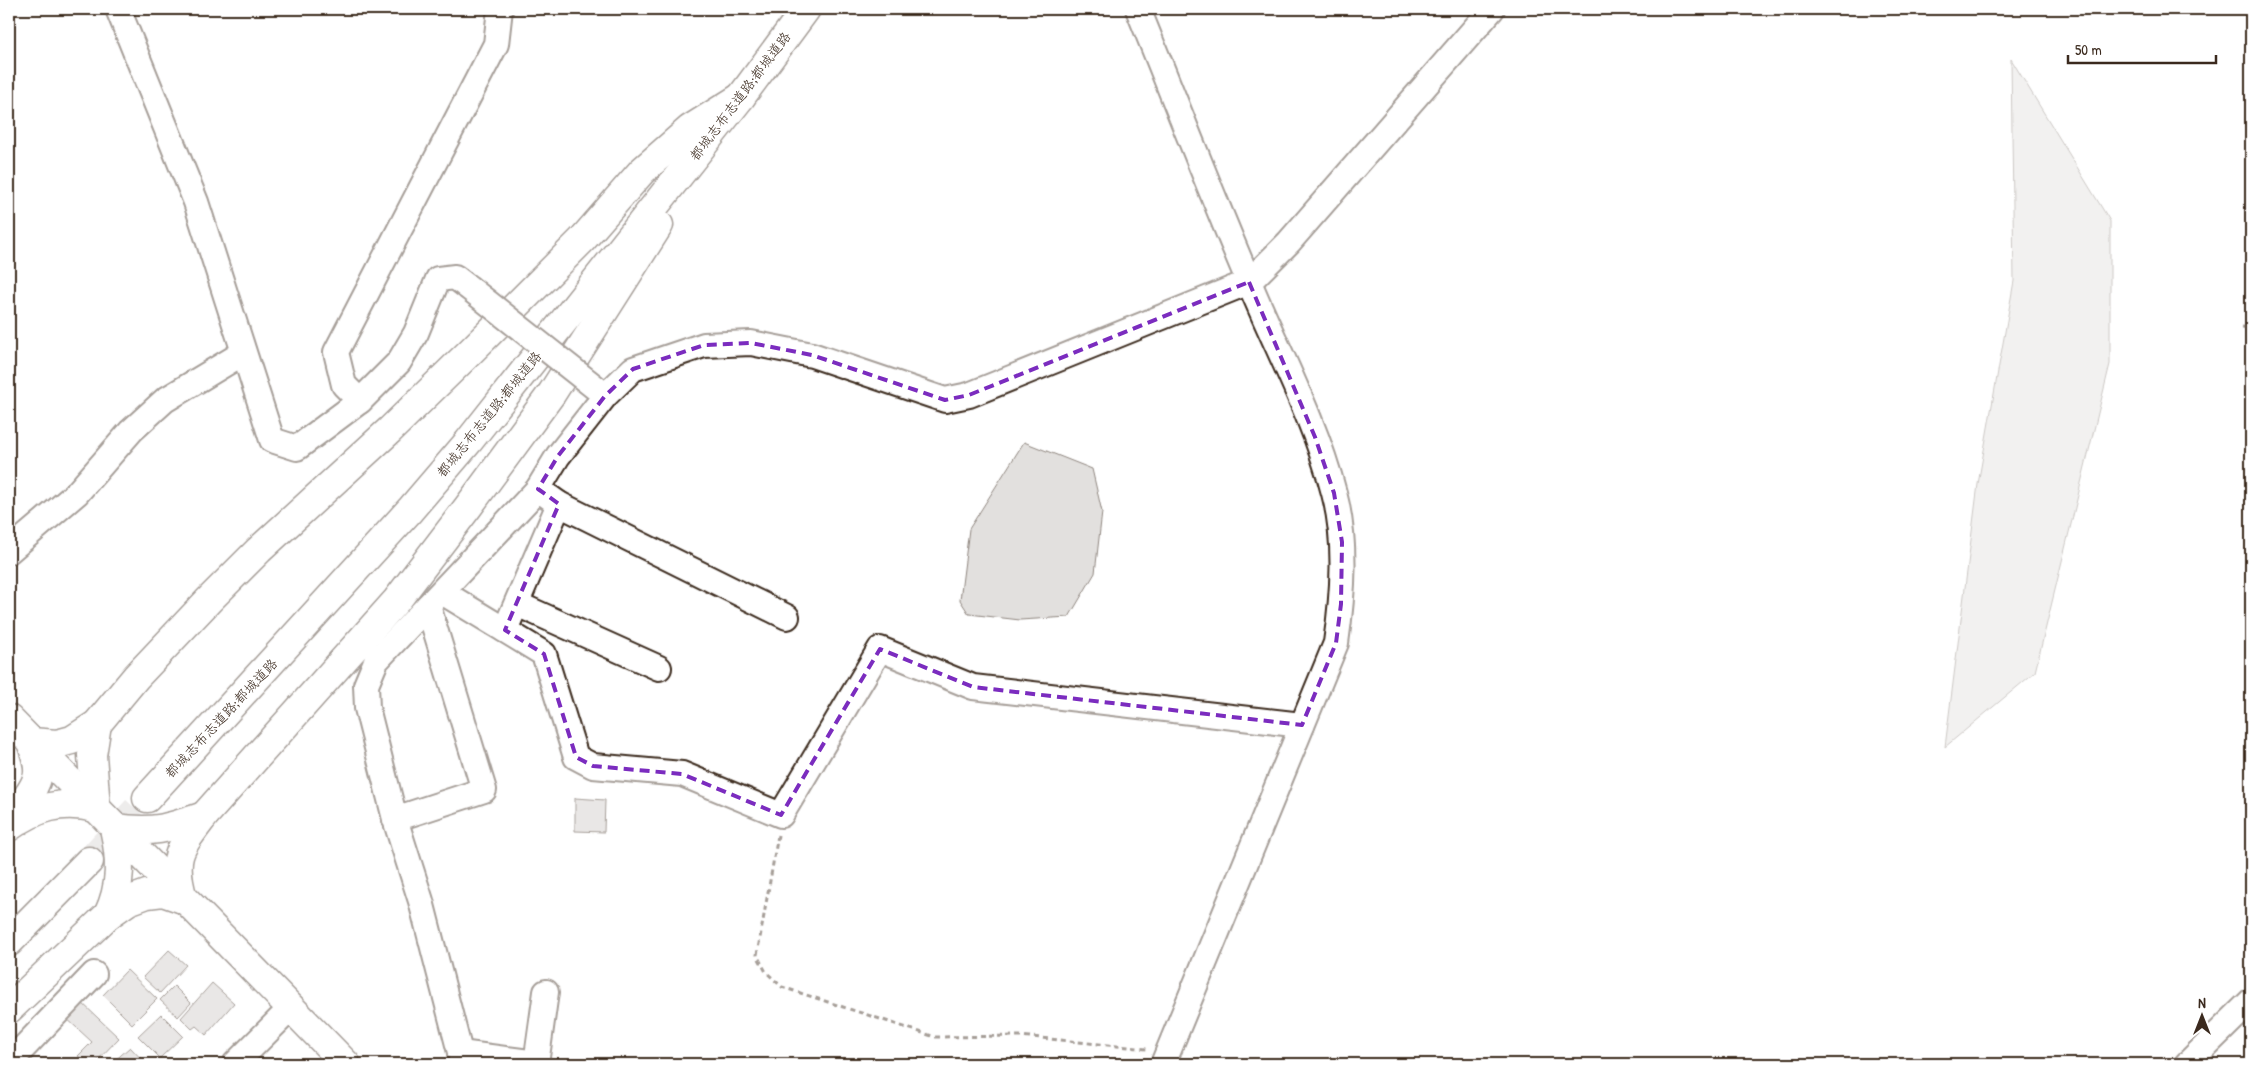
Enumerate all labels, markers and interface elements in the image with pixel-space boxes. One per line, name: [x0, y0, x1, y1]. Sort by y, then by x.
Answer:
street label: 都城志布志道路;都城道路: [685, 27, 795, 164]
scale bar: [2068, 32, 2215, 64]
text: 50 m: [2075, 39, 2102, 60]
street label: 都城志布志道路;都城道路: [432, 347, 545, 481]
street label: 都城志布志道路;都城道路: [160, 654, 281, 782]
north arrow: [2178, 990, 2228, 1040]
text: N: [2198, 993, 2206, 1012]

